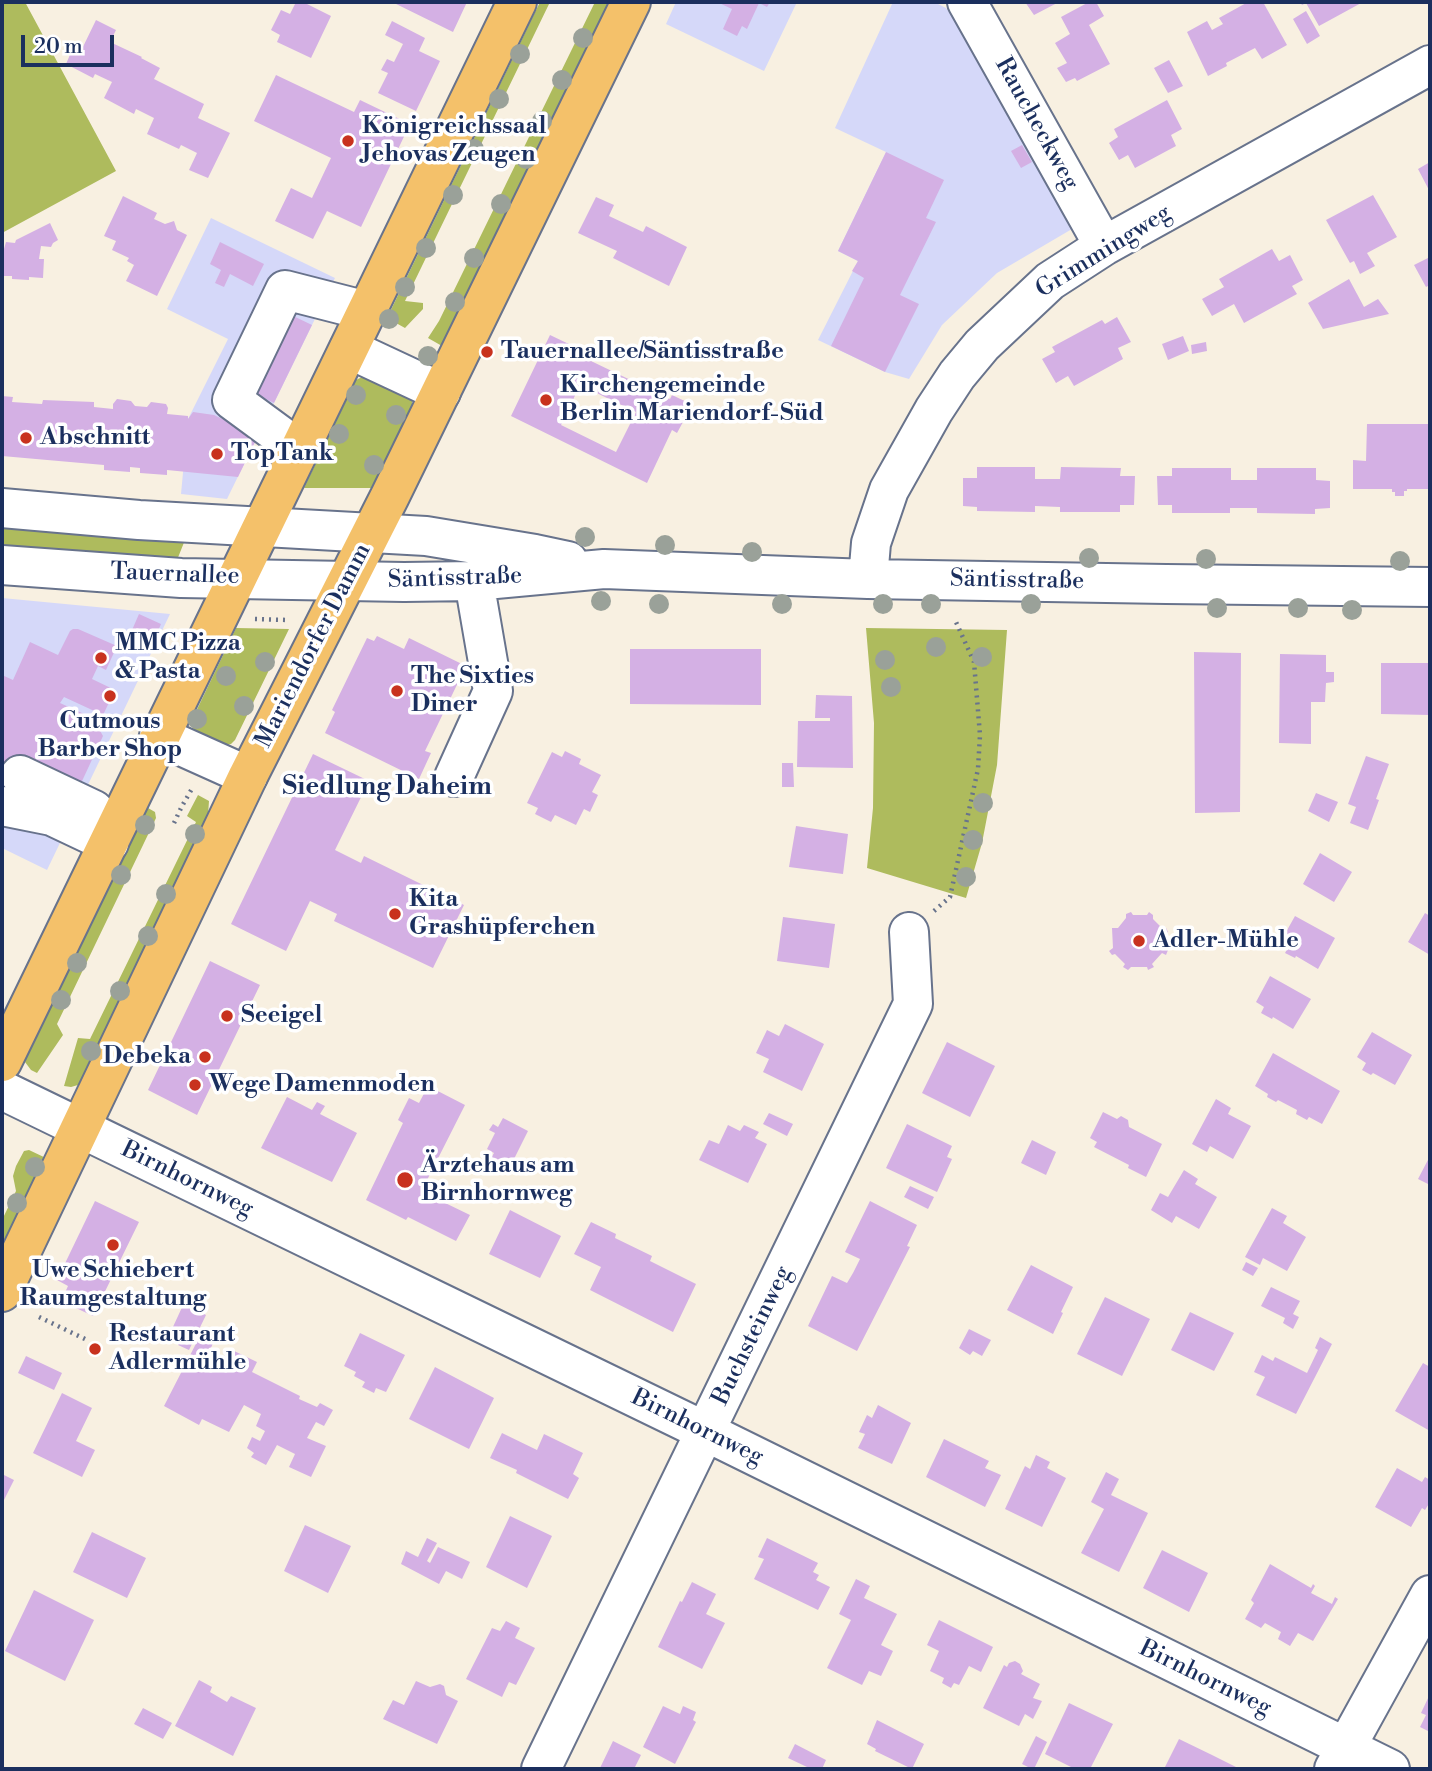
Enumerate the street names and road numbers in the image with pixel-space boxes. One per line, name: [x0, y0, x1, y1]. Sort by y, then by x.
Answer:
street label: Raucheckweg: [988, 53, 1084, 195]
street label: Grimmingweg: [1031, 199, 1177, 305]
street label: Mariendorfer Damm: [250, 539, 378, 753]
street label: Tauernallee: [110, 558, 240, 592]
street label: Säntisstraße: [387, 562, 523, 596]
street label: Säntisstraße: [950, 565, 1084, 597]
street label: Birnhornweg: [116, 1136, 258, 1224]
street label: Buchsteinweg: [707, 1262, 799, 1410]
street label: Birnhornweg: [626, 1384, 768, 1472]
street label: Birnhornweg: [1134, 1635, 1276, 1723]

